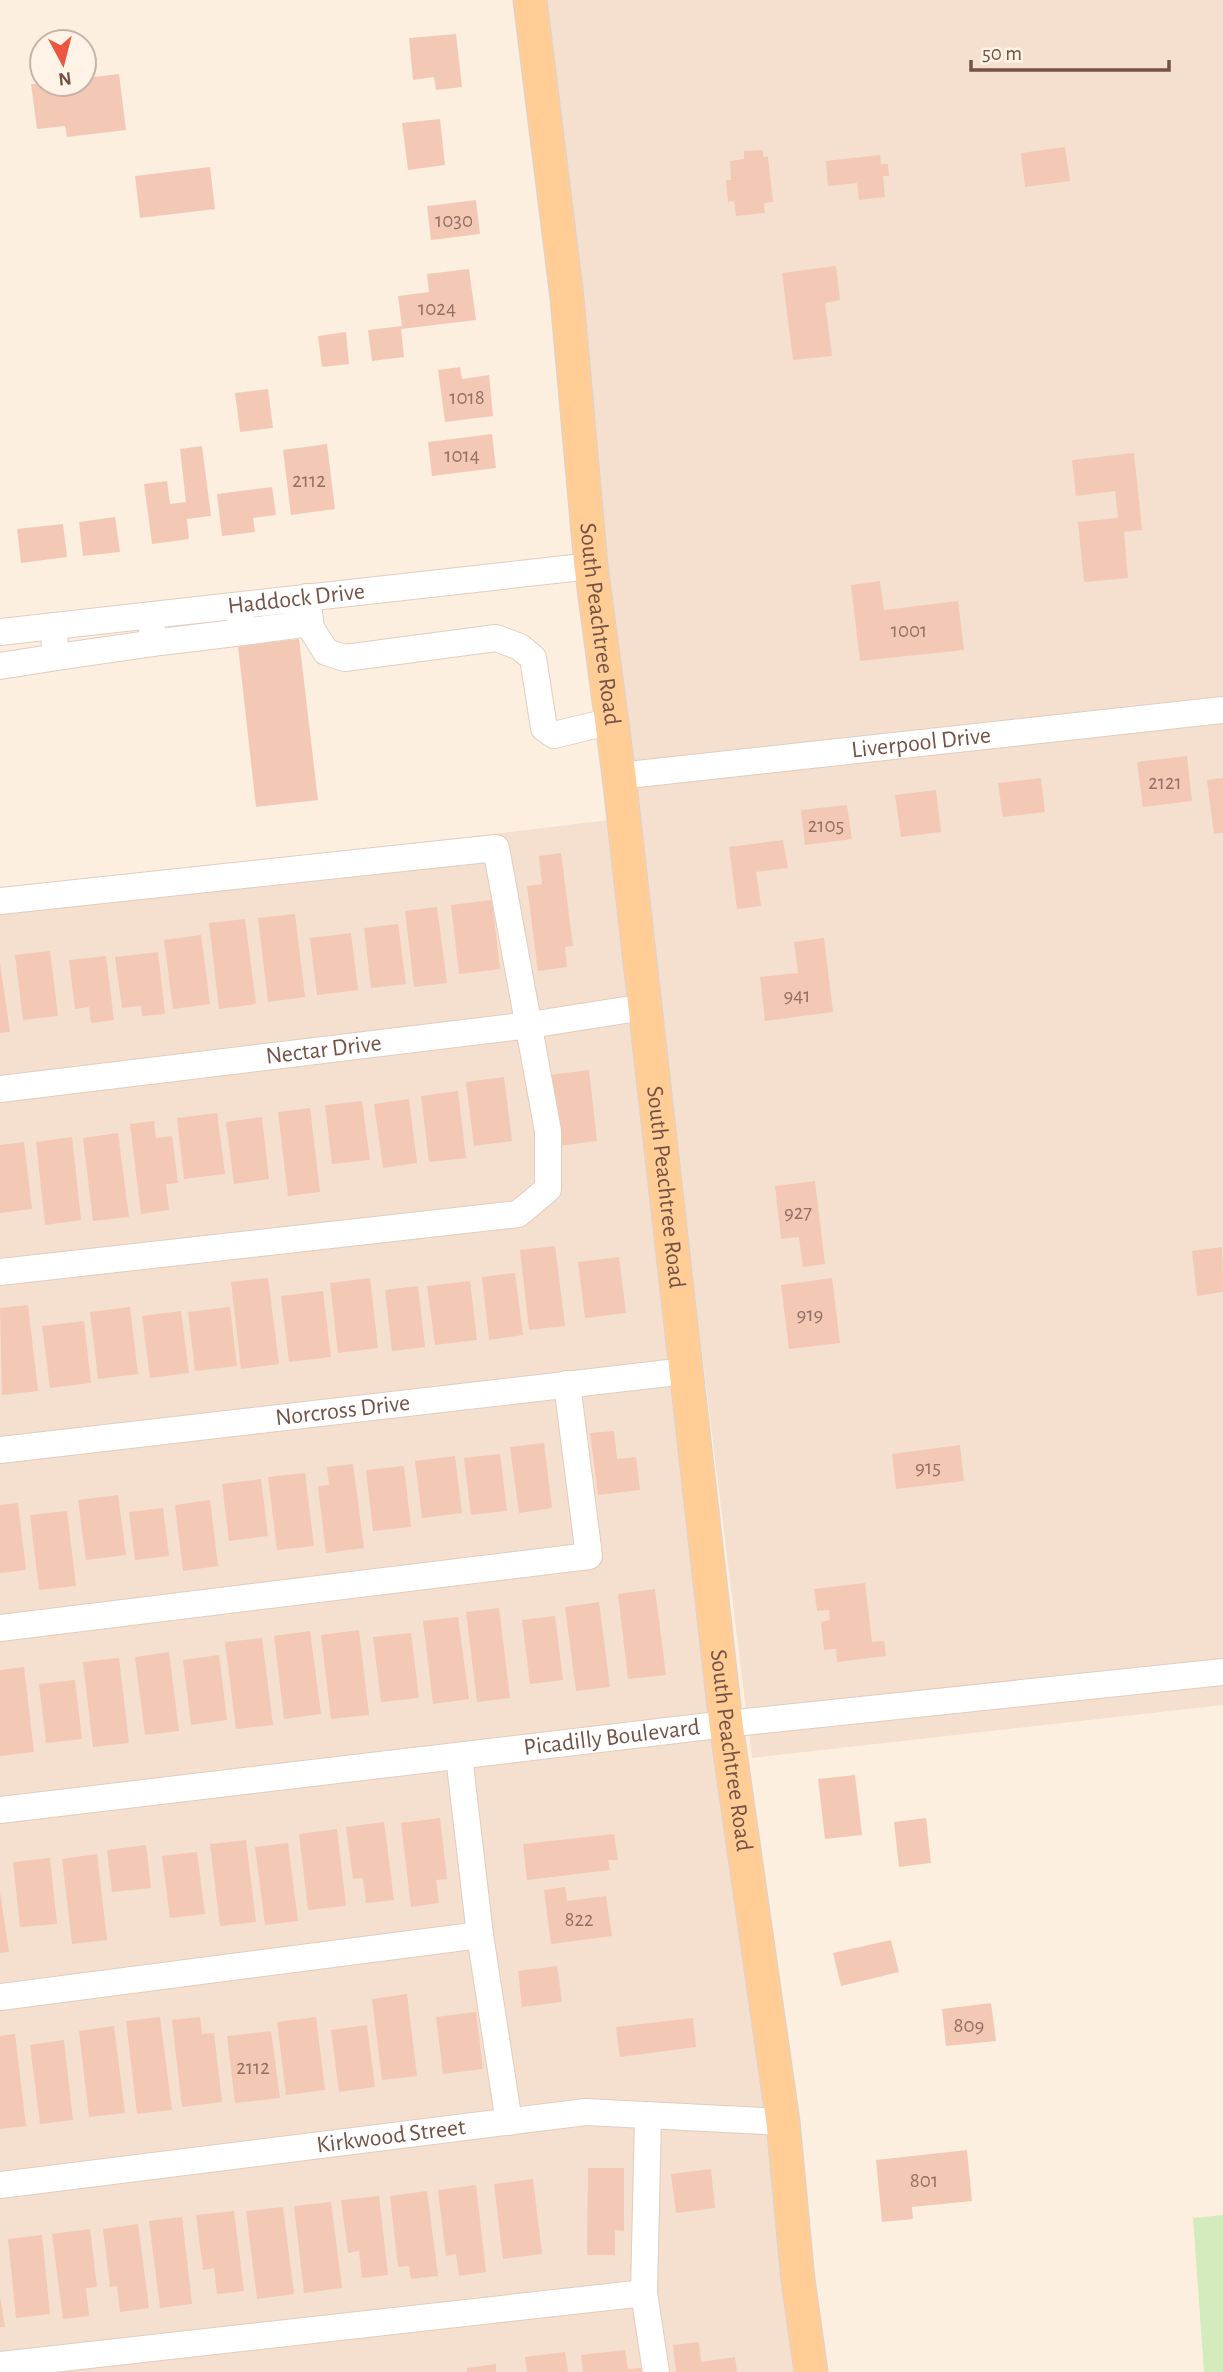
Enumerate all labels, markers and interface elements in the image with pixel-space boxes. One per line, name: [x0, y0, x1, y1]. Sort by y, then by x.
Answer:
north arrow: [28, 28, 98, 98]
scale bar: [971, 28, 1169, 72]
text: 50 m: [982, 43, 1022, 64]
text: N: [57, 68, 73, 89]
house number: 1030: [435, 210, 473, 231]
house number: 1024: [418, 298, 456, 319]
house number: 1018: [449, 387, 485, 408]
house number: 1014: [444, 445, 480, 466]
house number: 2112: [292, 470, 326, 491]
street label: South Peachtree Road: [575, 522, 624, 727]
street label: Haddock Drive: [226, 579, 366, 619]
house number: 1001: [891, 620, 927, 641]
street label: Liverpool Drive: [850, 723, 992, 763]
house number: 2121: [1148, 772, 1182, 793]
house number: 2105: [808, 815, 844, 836]
house number: 941: [783, 985, 811, 1006]
street label: Nectar Drive: [264, 1031, 383, 1069]
street label: South Peachtree Road: [642, 1085, 689, 1290]
house number: 927: [784, 1202, 812, 1223]
house number: 919: [797, 1304, 823, 1325]
street label: Norcross Drive: [274, 1391, 411, 1430]
house number: 915: [915, 1457, 941, 1478]
street label: South Peachtree Road: [706, 1648, 756, 1853]
street label: Picadilly Boulevard: [522, 1715, 701, 1760]
house number: 822: [564, 1909, 594, 1930]
house number: 809: [954, 2015, 984, 2036]
house number: 2112: [236, 2057, 270, 2078]
street label: Kirkwood Street: [315, 2115, 467, 2157]
house number: 801: [910, 2170, 938, 2191]

